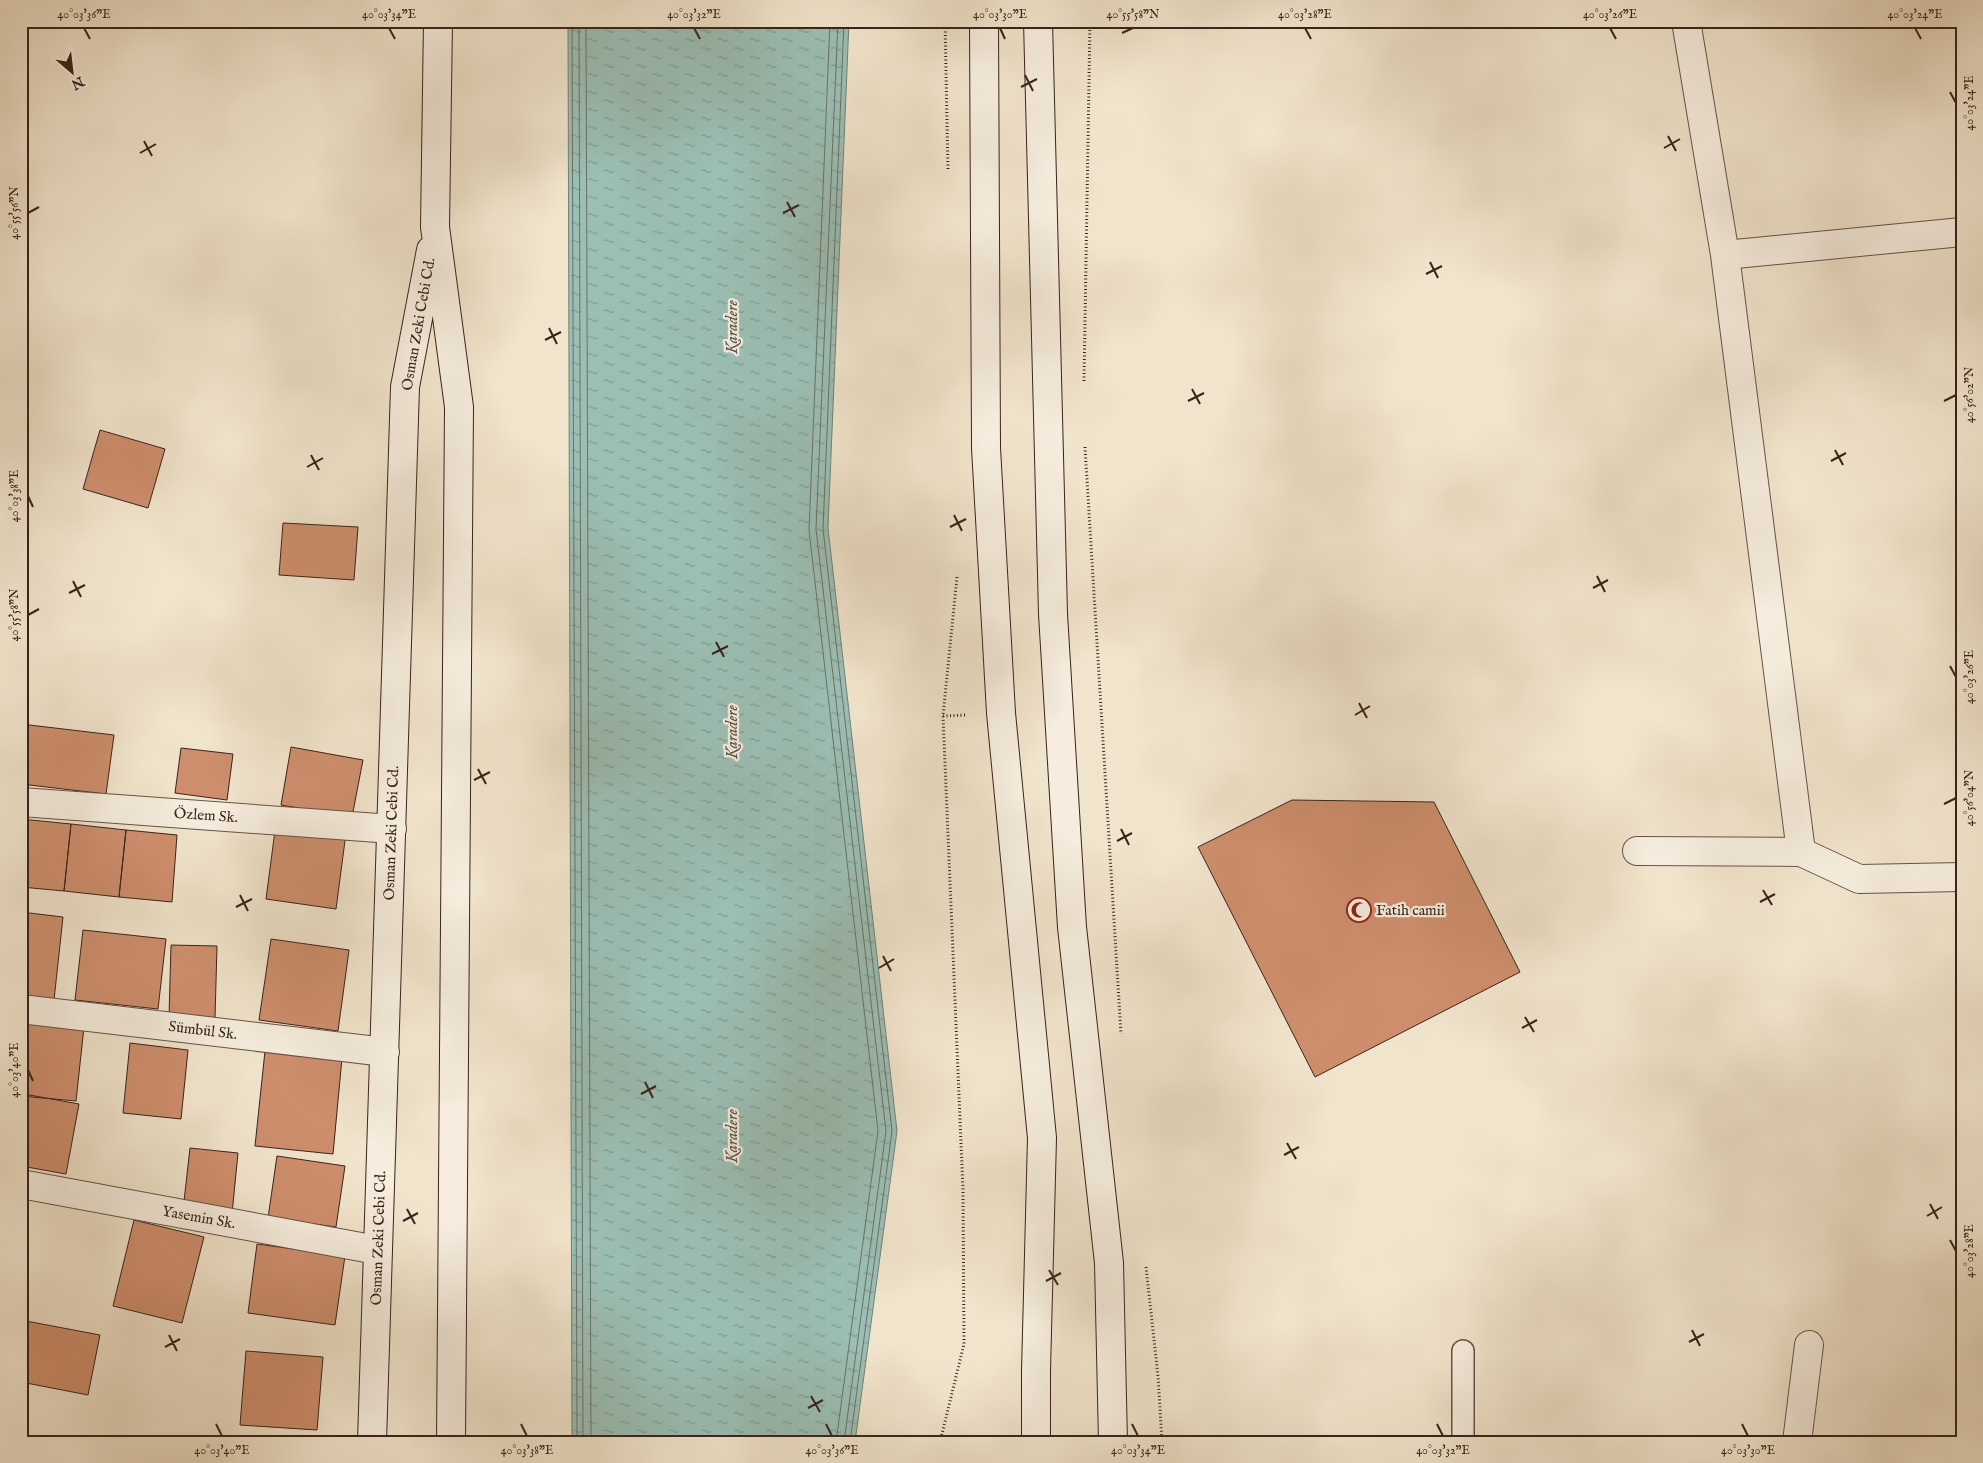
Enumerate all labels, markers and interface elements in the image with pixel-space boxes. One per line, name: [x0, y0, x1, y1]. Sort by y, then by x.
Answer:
text: 40°03'36"E: [57, 7, 111, 22]
text: 40°03'34"E: [362, 7, 416, 22]
text: 40°03'32"E: [667, 7, 721, 22]
text: 40°03'30"E: [973, 7, 1027, 22]
text: 40°55'58"N: [1107, 7, 1160, 22]
text: 40°03'28"E: [1278, 7, 1332, 22]
text: 40°03'26"E: [1583, 7, 1637, 22]
text: 40°03'24"E: [1887, 7, 1943, 22]
north arrow: [48, 48, 98, 98]
text: N: [68, 71, 88, 93]
text: 40°03'24"E: [1962, 75, 1977, 131]
text: 40°55'56"N: [7, 186, 22, 240]
street label: Osman Zeki Cebi Cd.: [397, 256, 440, 392]
water label: Karadere: [723, 300, 743, 355]
text: 40°56'02"N: [1962, 366, 1977, 423]
text: 40°03'38"E: [7, 470, 22, 522]
text: 40°55'58"N: [7, 588, 22, 641]
text: 40°03'26"E: [1962, 650, 1977, 704]
water label: Karadere: [723, 705, 743, 760]
street label: Osman Zeki Cebi Cd.: [380, 765, 403, 901]
text: 40°56'04"N: [1962, 769, 1977, 826]
street label: Özlem Sk.: [173, 804, 239, 827]
mosque icon: Fatih camii: [1346, 897, 1372, 923]
place label: Fatih camii: [1376, 901, 1445, 920]
street label: Sümbül Sk.: [167, 1017, 238, 1044]
text: 40°03'40"E: [7, 1042, 22, 1098]
water label: Karadere: [723, 1109, 743, 1164]
street label: Osman Zeki Cebi Cd.: [367, 1170, 390, 1306]
street label: Yasemin Sk.: [161, 1202, 237, 1233]
text: 40°03'28"E: [1962, 1224, 1977, 1278]
text: 40°03'40"E: [194, 1443, 250, 1458]
text: 40°03'38"E: [501, 1443, 553, 1458]
text: 40°03'36"E: [805, 1443, 859, 1458]
text: 40°03'34"E: [1111, 1443, 1165, 1458]
text: 40°03'32"E: [1416, 1443, 1470, 1458]
text: 40°03'30"E: [1721, 1443, 1775, 1458]

